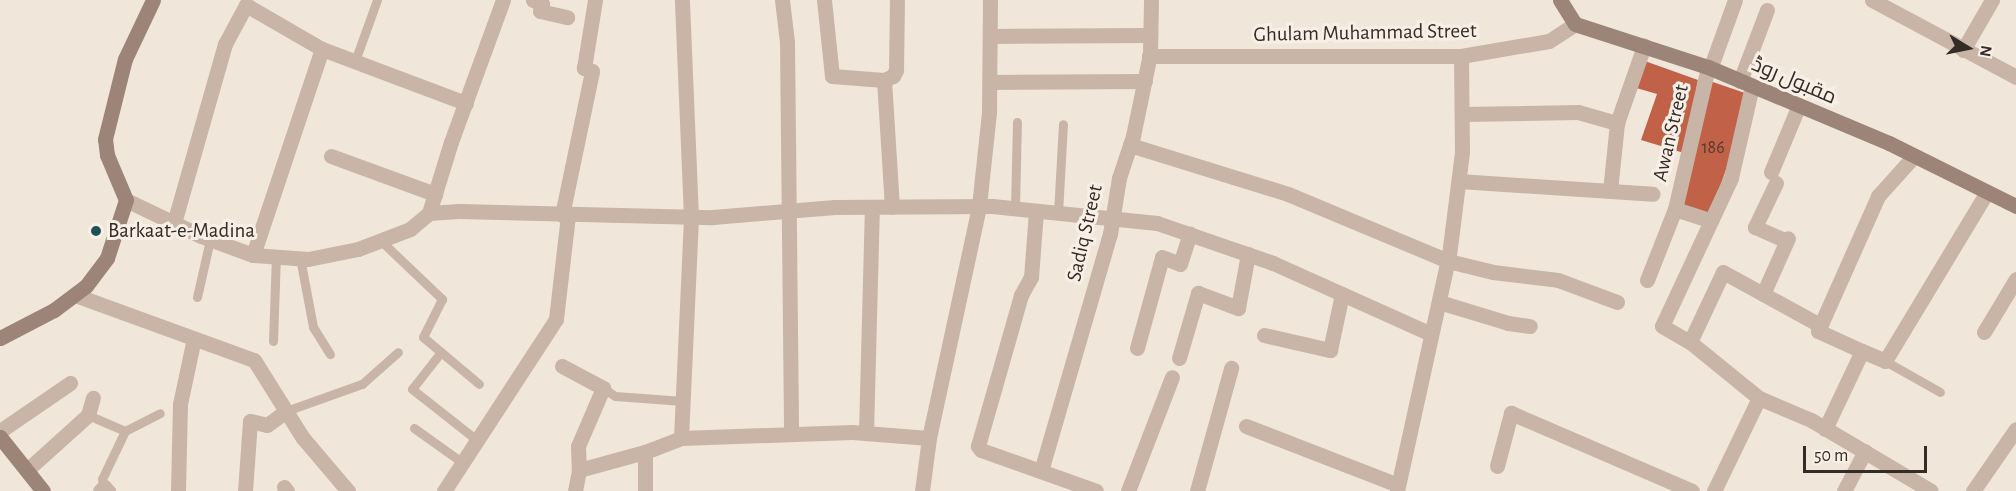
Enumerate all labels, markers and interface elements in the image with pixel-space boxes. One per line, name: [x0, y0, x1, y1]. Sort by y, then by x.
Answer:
street label: Ghulam Muhammad Street: [1253, 18, 1477, 48]
north arrow: [1938, 18, 1998, 78]
text: N: [1977, 44, 1995, 58]
street label: مقبول روڈ: [1748, 52, 1840, 110]
street label: Awan Street: [1648, 82, 1694, 184]
house number: 186: [1701, 137, 1725, 159]
street label: Sadiq Street: [1062, 182, 1108, 284]
place label: Barkaat-e-Madina: [108, 218, 255, 244]
marker: Barkaat-e-Madina: [89, 224, 103, 238]
scale bar: [1806, 434, 1930, 472]
text: 50 m: [1814, 447, 1848, 465]

